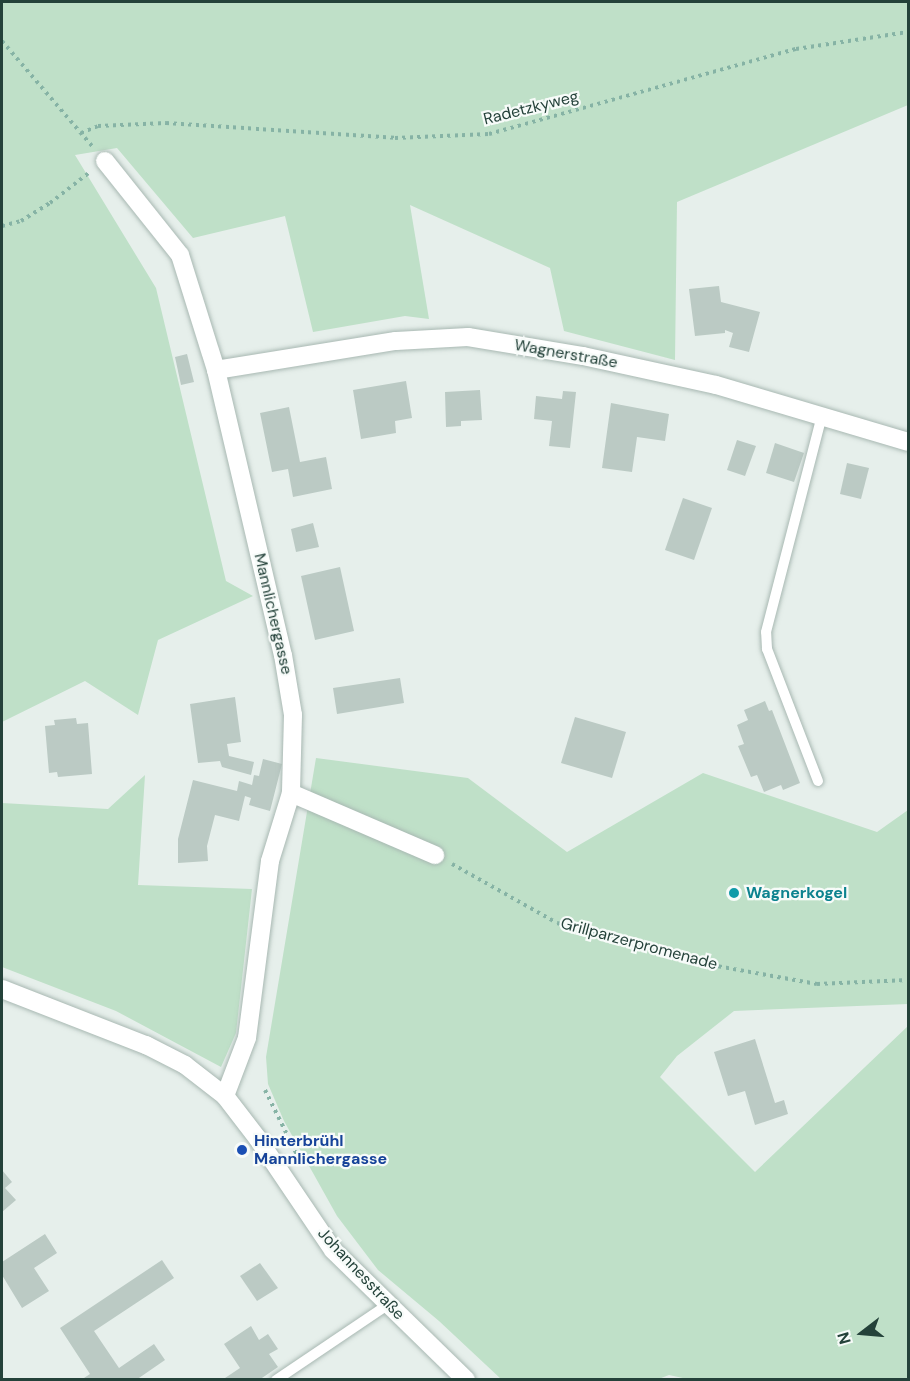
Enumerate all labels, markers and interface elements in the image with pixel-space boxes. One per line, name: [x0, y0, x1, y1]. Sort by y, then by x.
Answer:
street label: Radetzkyweg: [481, 87, 581, 129]
street label: Wagnerstraße: [513, 335, 619, 373]
street label: Mannlichergasse: [250, 551, 296, 677]
place label: Wagnerkogel: [746, 883, 847, 903]
marker: Wagnerkogel: [727, 886, 741, 900]
street label: Grillparzerpromenade: [559, 914, 719, 974]
place label: Hinterbrühl Mannlichergasse: [254, 1131, 387, 1169]
marker: Hinterbrühl Mannlichergasse: [235, 1143, 249, 1157]
street label: Johannesstraße: [313, 1224, 409, 1324]
north arrow: [832, 1303, 892, 1363]
text: N: [833, 1330, 856, 1347]

